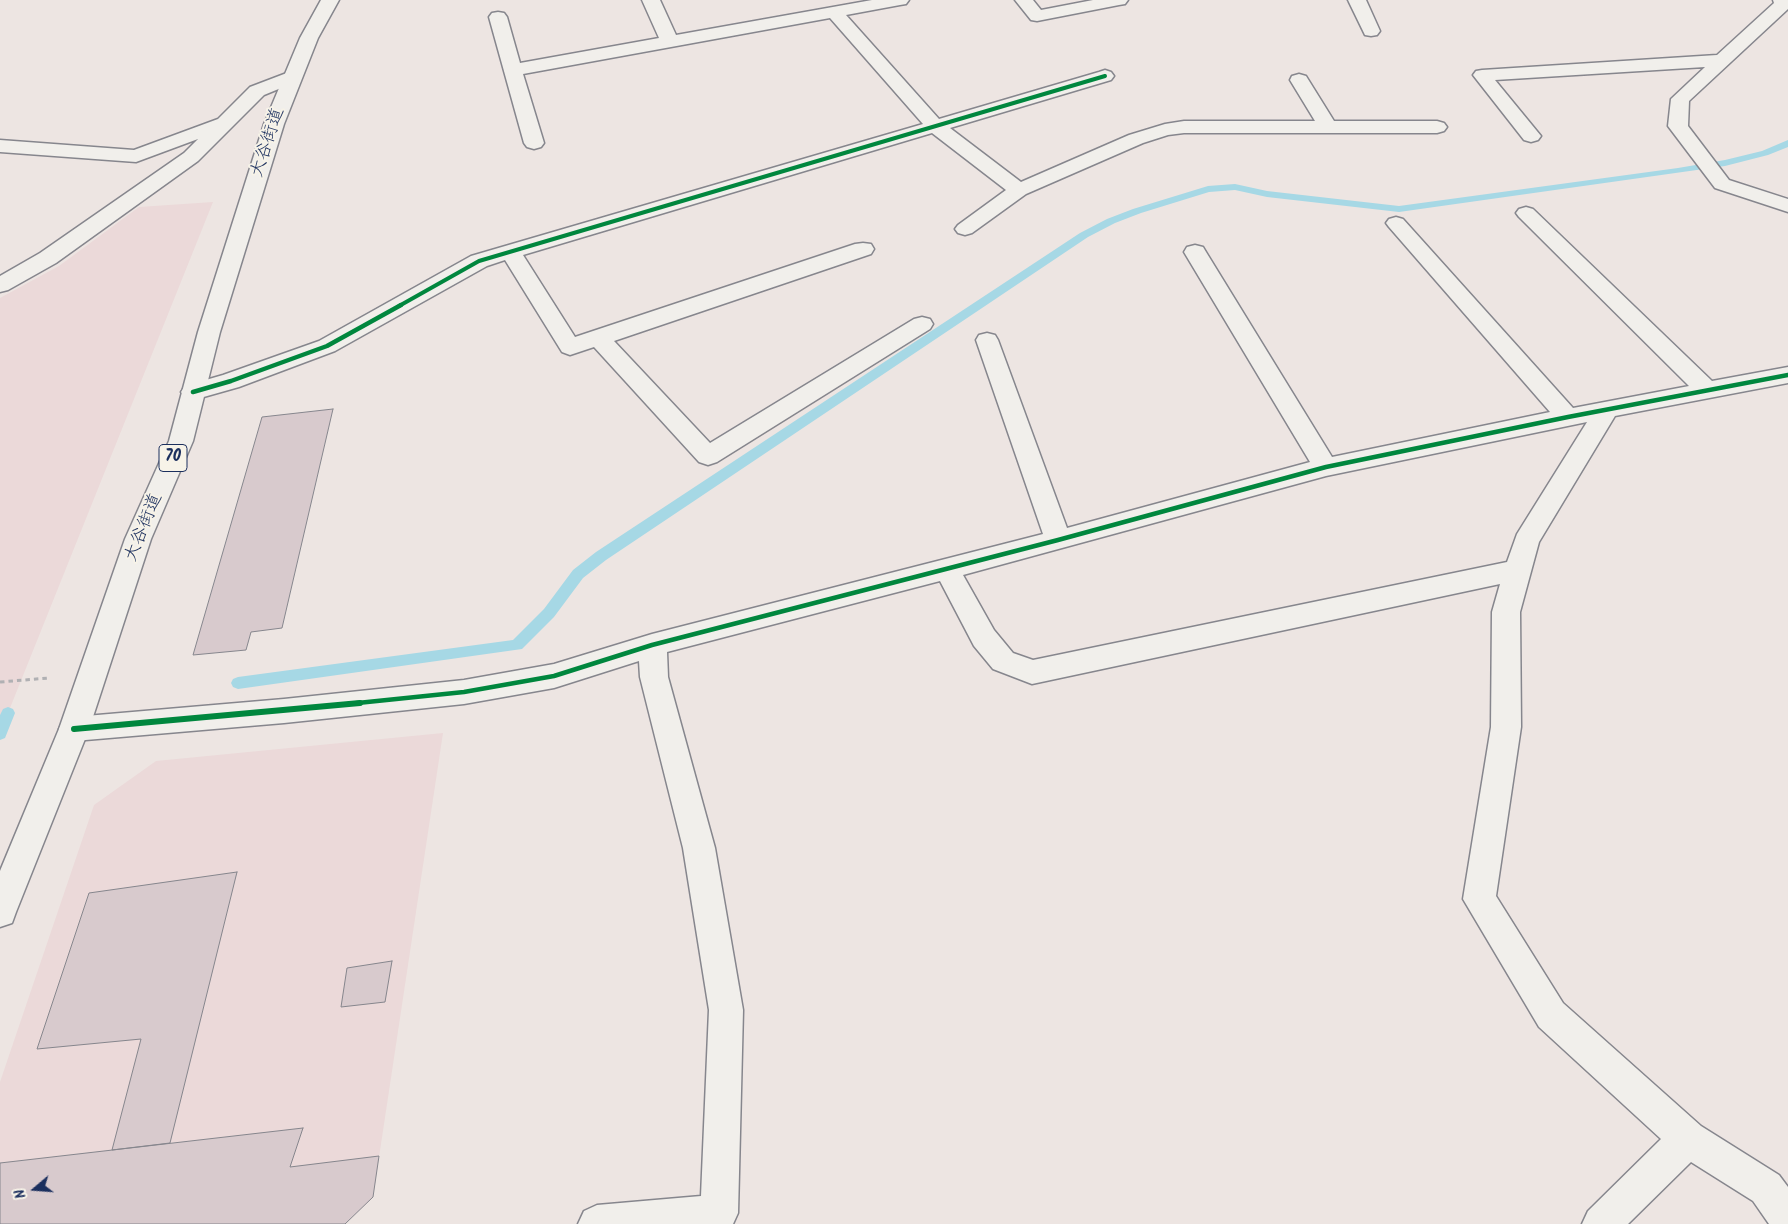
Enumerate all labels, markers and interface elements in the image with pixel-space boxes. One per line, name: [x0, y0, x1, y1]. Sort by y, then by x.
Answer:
street label: 大谷街道: [248, 105, 290, 181]
road number: 70: [159, 444, 187, 472]
street label: 大谷街道: [122, 491, 168, 565]
north arrow: [10, 1164, 60, 1214]
text: N: [9, 1186, 33, 1201]

